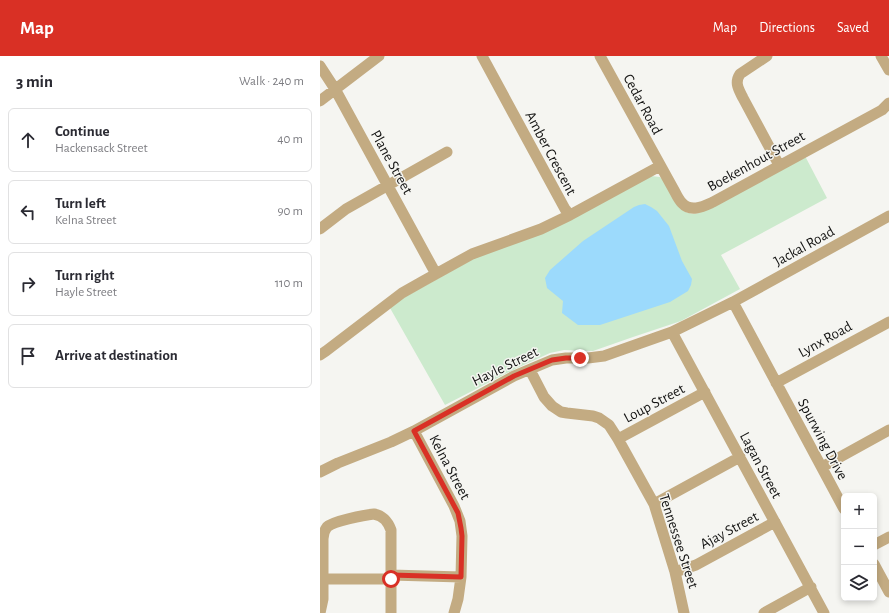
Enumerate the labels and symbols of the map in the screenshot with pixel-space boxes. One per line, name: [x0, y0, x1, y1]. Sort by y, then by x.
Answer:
street label: Cedar Road: [620, 72, 665, 137]
street label: Amber Crescent: [522, 109, 579, 198]
street label: Plane Street: [368, 128, 415, 197]
street label: Boekenhout Street: [705, 128, 808, 194]
street label: Jackal Road: [772, 224, 837, 269]
street label: Lynx Road: [796, 319, 855, 360]
street label: Hayle Street: [470, 344, 541, 389]
route end: [571, 349, 589, 367]
street label: Loup Street: [621, 381, 687, 426]
street label: Spurwing Drive: [795, 396, 850, 482]
street label: Lagan Street: [737, 430, 784, 501]
street label: Kelna Street: [426, 432, 473, 502]
street label: Tennessee Street: [656, 492, 701, 590]
street label: Ajay Street: [698, 509, 761, 552]
route start: [382, 570, 400, 588]

